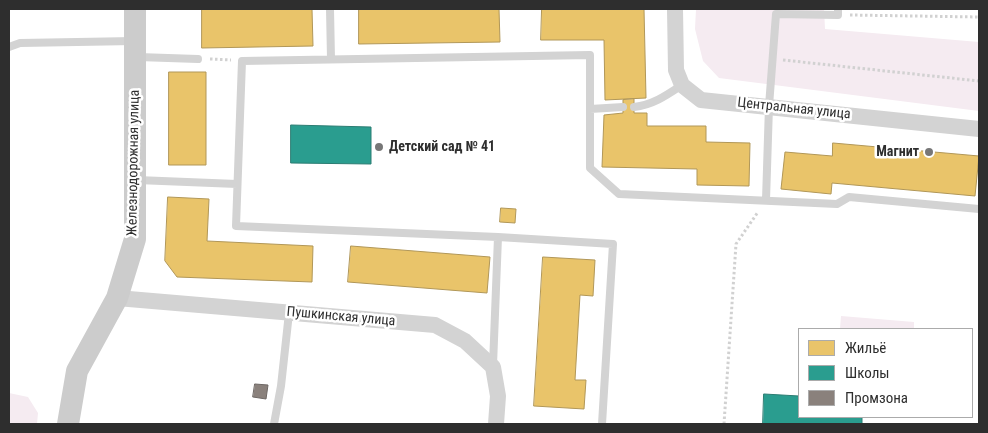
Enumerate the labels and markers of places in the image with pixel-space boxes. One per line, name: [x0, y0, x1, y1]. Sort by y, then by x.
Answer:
place label: Детский сад № 41: [389, 139, 495, 155]
marker: Детский сад № 41: [373, 141, 385, 153]
place label: Магнит: [876, 144, 919, 160]
marker: Магнит: [923, 146, 935, 158]

